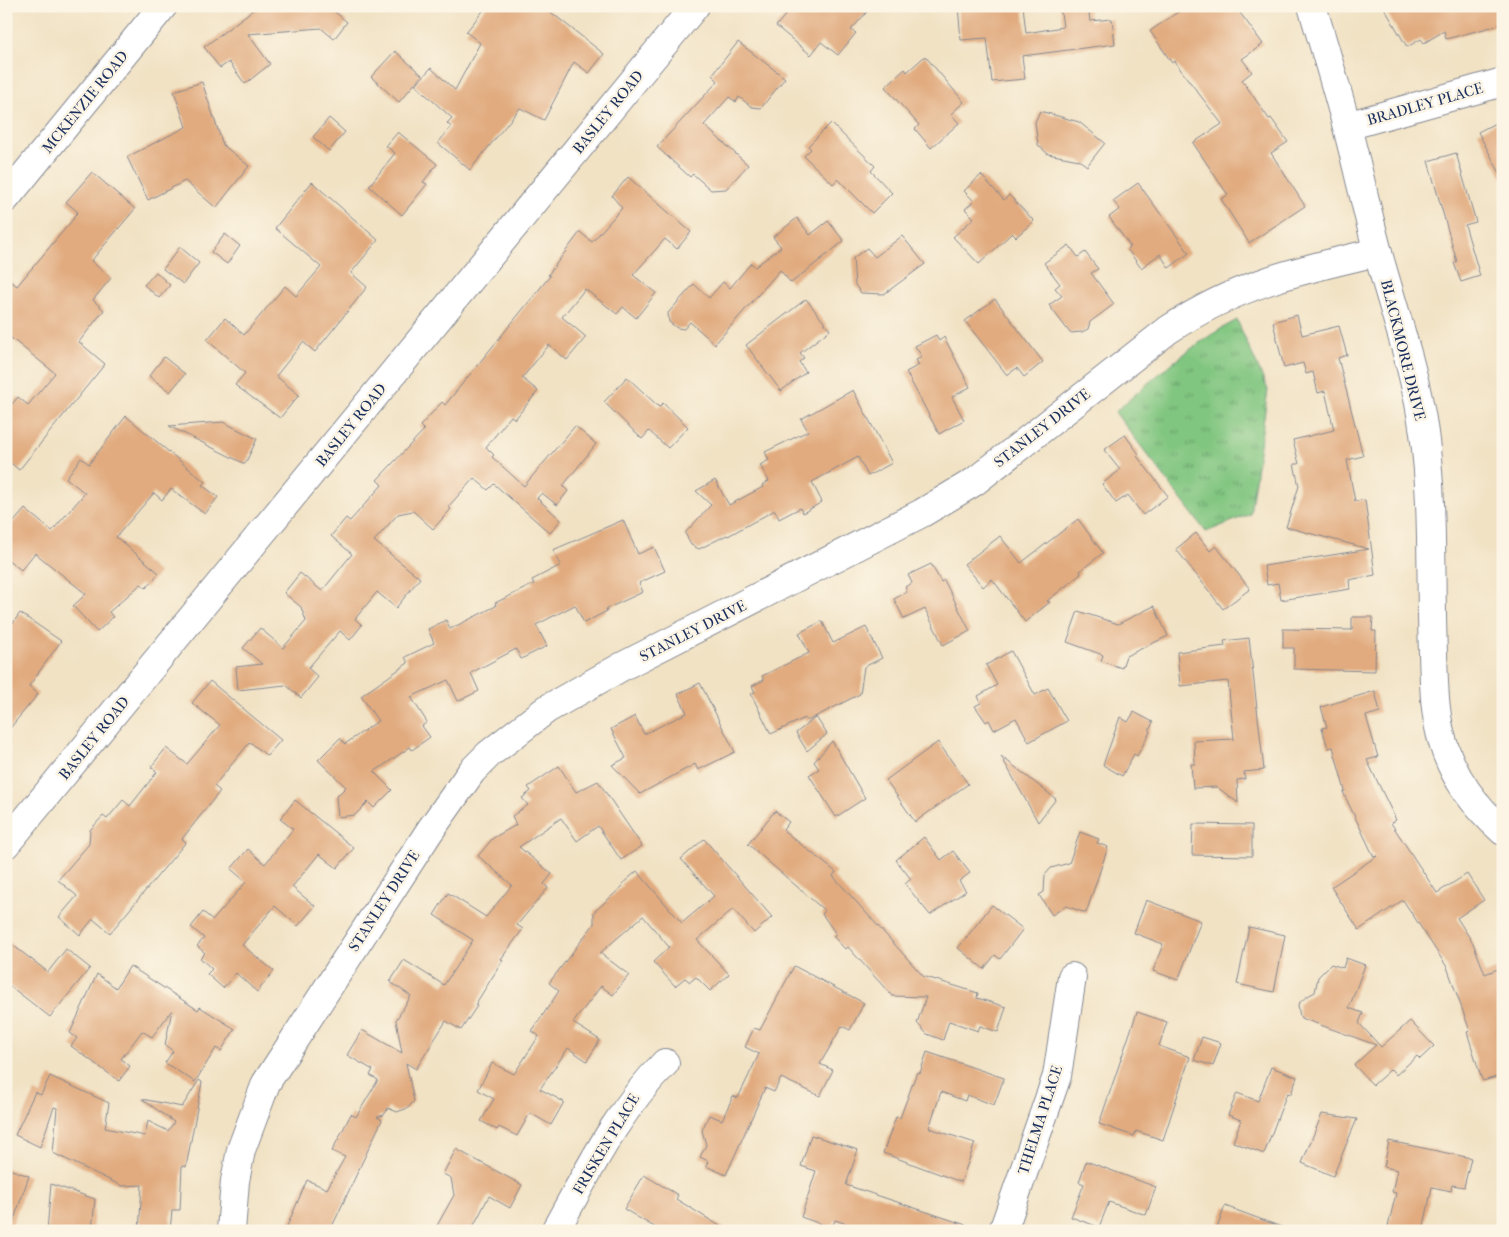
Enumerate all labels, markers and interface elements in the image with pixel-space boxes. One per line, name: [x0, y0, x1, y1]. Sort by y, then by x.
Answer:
street label: MCKENZIE ROAD: [38, 47, 132, 157]
street label: BASLEY ROAD: [569, 67, 647, 157]
street label: BRADLEY PLACE: [1365, 79, 1485, 129]
street label: BLACKMORE DRIVE: [1377, 278, 1429, 422]
street label: BASLEY ROAD: [312, 380, 390, 470]
street label: STANLEY DRIVE: [990, 385, 1094, 471]
street label: STANLEY DRIVE: [637, 596, 749, 666]
street label: BASLEY ROAD: [55, 693, 133, 783]
street label: STANLEY DRIVE: [345, 847, 423, 955]
street label: THELMA PLACE: [1014, 1063, 1066, 1177]
street label: FRISKEN PLACE: [569, 1090, 643, 1198]

